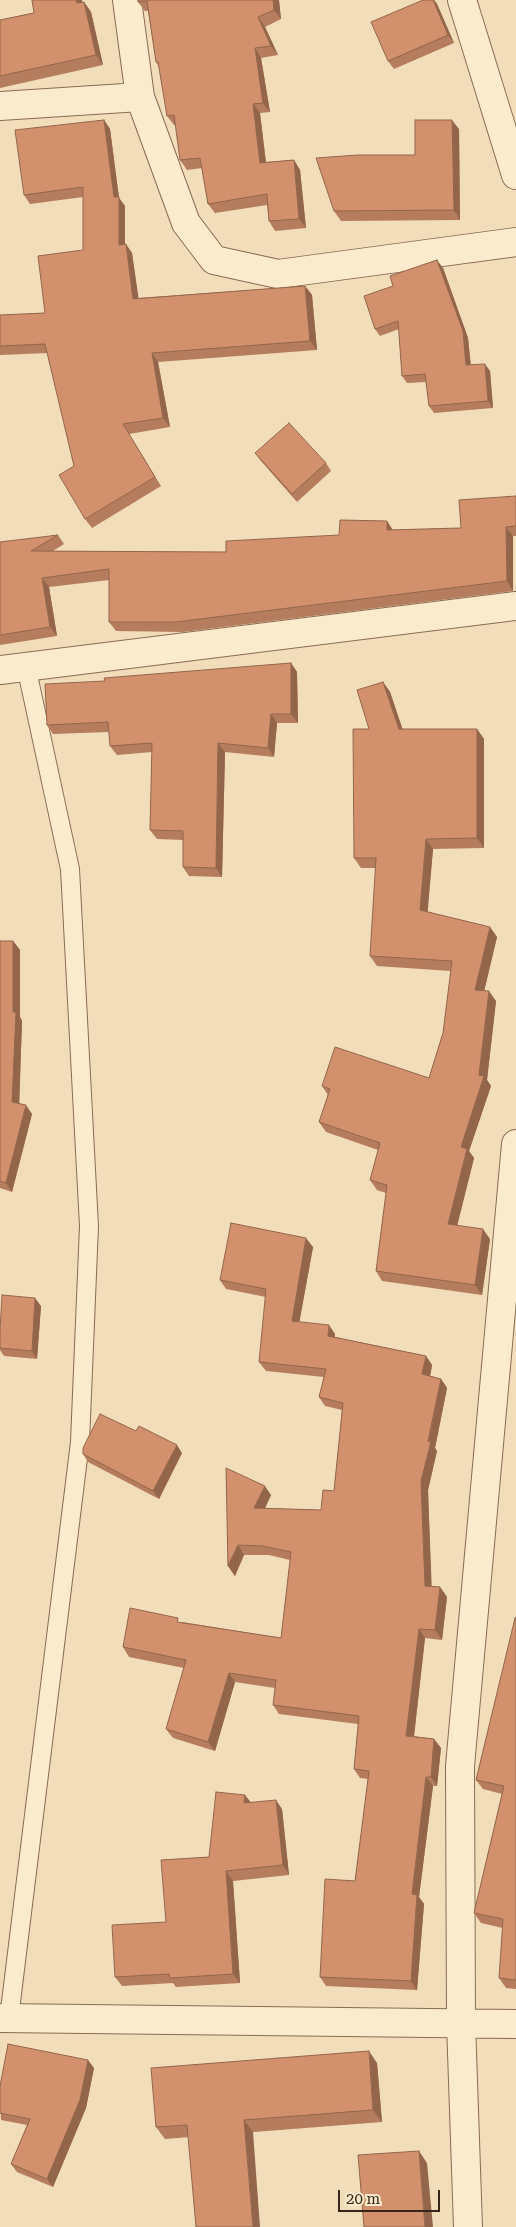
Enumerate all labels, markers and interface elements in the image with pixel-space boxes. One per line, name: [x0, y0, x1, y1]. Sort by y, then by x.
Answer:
scale bar: [341, 2180, 444, 2212]
text: 20 m: [346, 2190, 380, 2208]

